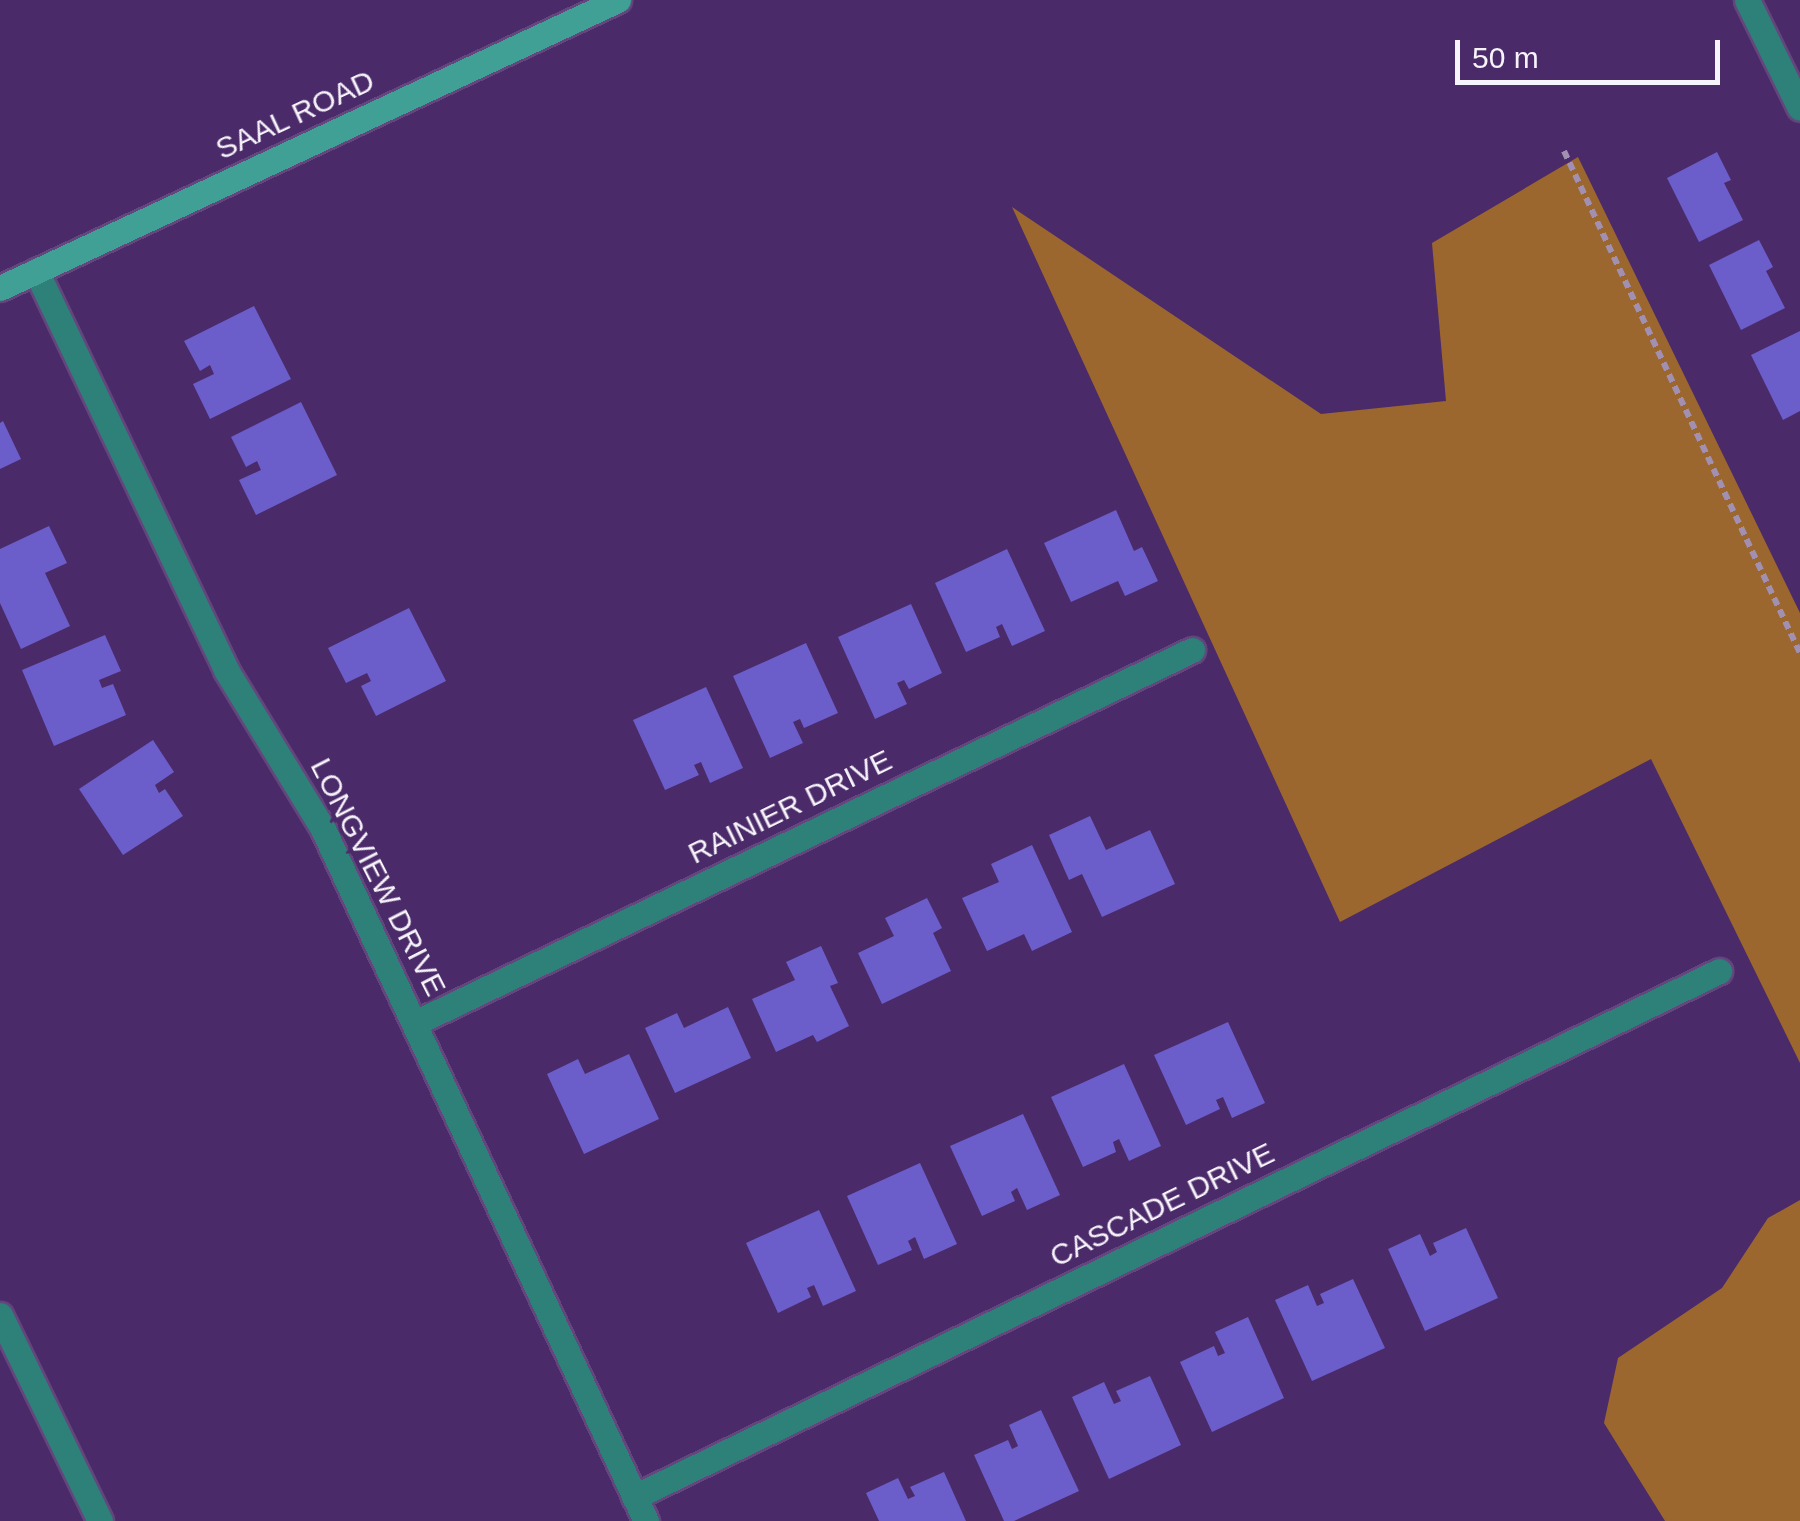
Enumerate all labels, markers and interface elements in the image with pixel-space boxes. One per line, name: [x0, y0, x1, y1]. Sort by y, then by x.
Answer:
scale bar: [1460, 20, 1725, 82]
text: 50 m: [1472, 41, 1539, 74]
street label: SAAL ROAD: [210, 62, 380, 168]
street label: RAINIER DRIVE: [682, 742, 898, 872]
street label: LONGVIEW DRIVE: [303, 752, 453, 1002]
street label: CASCADE DRIVE: [1044, 1135, 1280, 1275]

